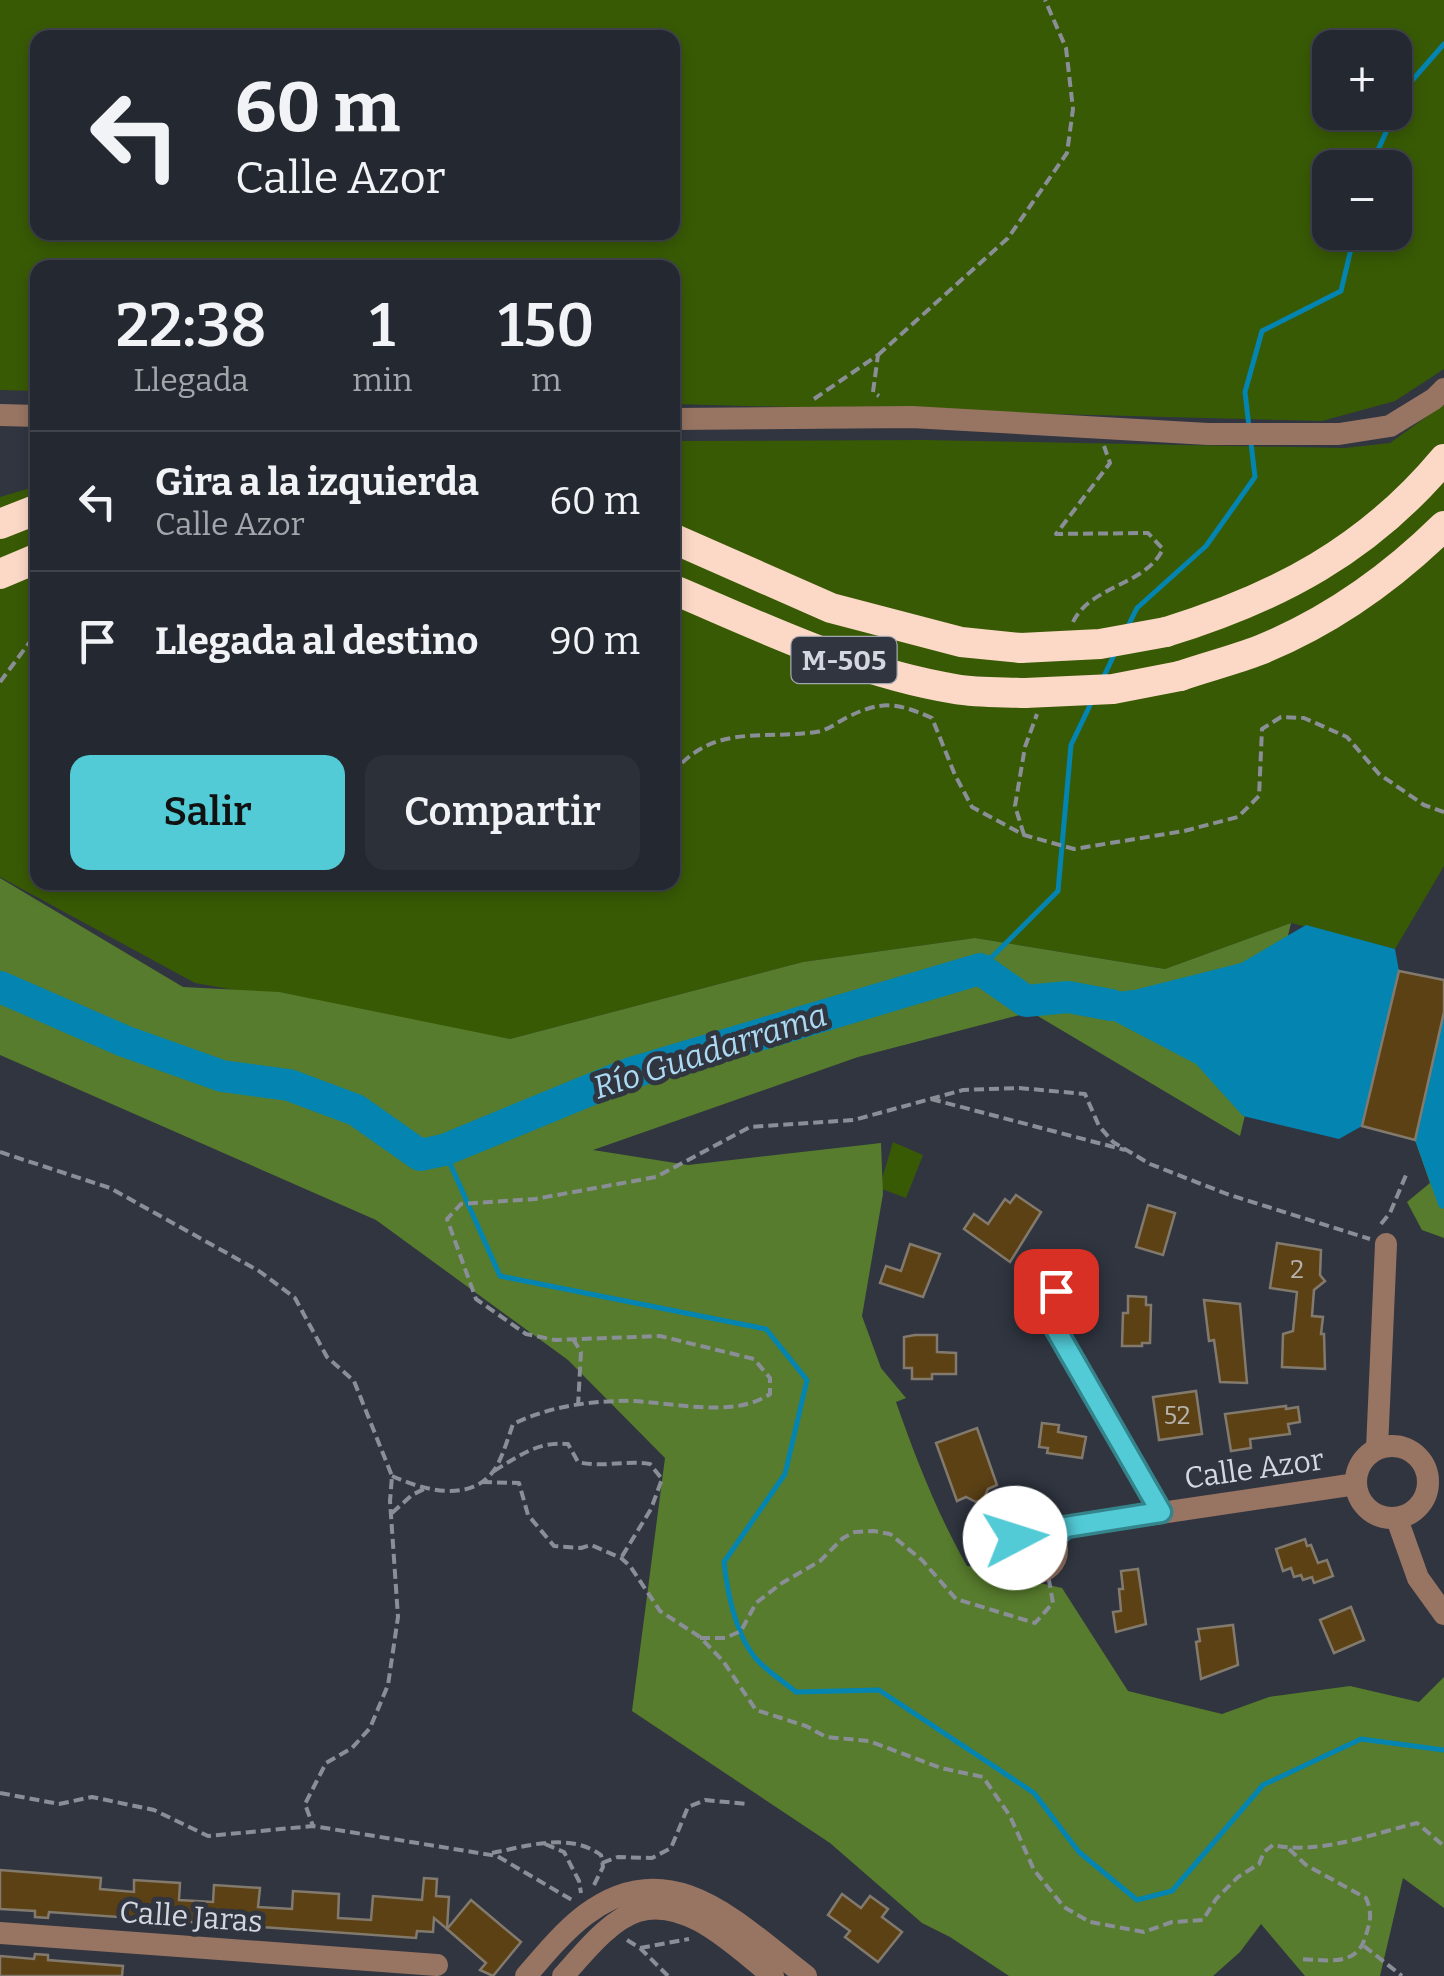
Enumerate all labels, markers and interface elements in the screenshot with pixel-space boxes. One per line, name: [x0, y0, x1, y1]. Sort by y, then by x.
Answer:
map controls: [1312, 30, 1412, 250]
button: +: [1312, 30, 1412, 130]
text: 60 m: [235, 66, 400, 150]
icon: left: [70, 70, 200, 200]
button: −: [1312, 150, 1412, 250]
text: Calle Azor: [235, 151, 446, 205]
text: 22:38: [116, 290, 267, 362]
text: 1: [370, 290, 395, 362]
text: 150: [498, 290, 594, 362]
text: Llegada: [133, 361, 249, 399]
text: min: [352, 361, 413, 399]
text: m: [531, 361, 562, 399]
text: Gira a la izquierda: [155, 459, 479, 505]
icon: left: [70, 474, 125, 529]
text: 60 m: [549, 478, 640, 524]
text: Calle Azor: [155, 505, 305, 543]
icon: arrive: [70, 614, 125, 669]
text: Llegada al destino: [155, 618, 478, 664]
text: 90 m: [550, 618, 640, 664]
road number: M-505: [792, 637, 896, 683]
button: Salir: [70, 755, 345, 870]
button: Compartir: [365, 755, 640, 870]
water label: Río Guadarrama: [588, 995, 832, 1107]
pin: [1014, 1249, 1099, 1334]
house number: 2: [1290, 1255, 1304, 1285]
icon: arrive: [1029, 1264, 1084, 1319]
house number: 52: [1164, 1401, 1190, 1431]
street label: Calle Azor: [1182, 1441, 1326, 1497]
position arrow: [963, 1486, 1067, 1590]
street label: Calle Jaras: [118, 1894, 264, 1940]

